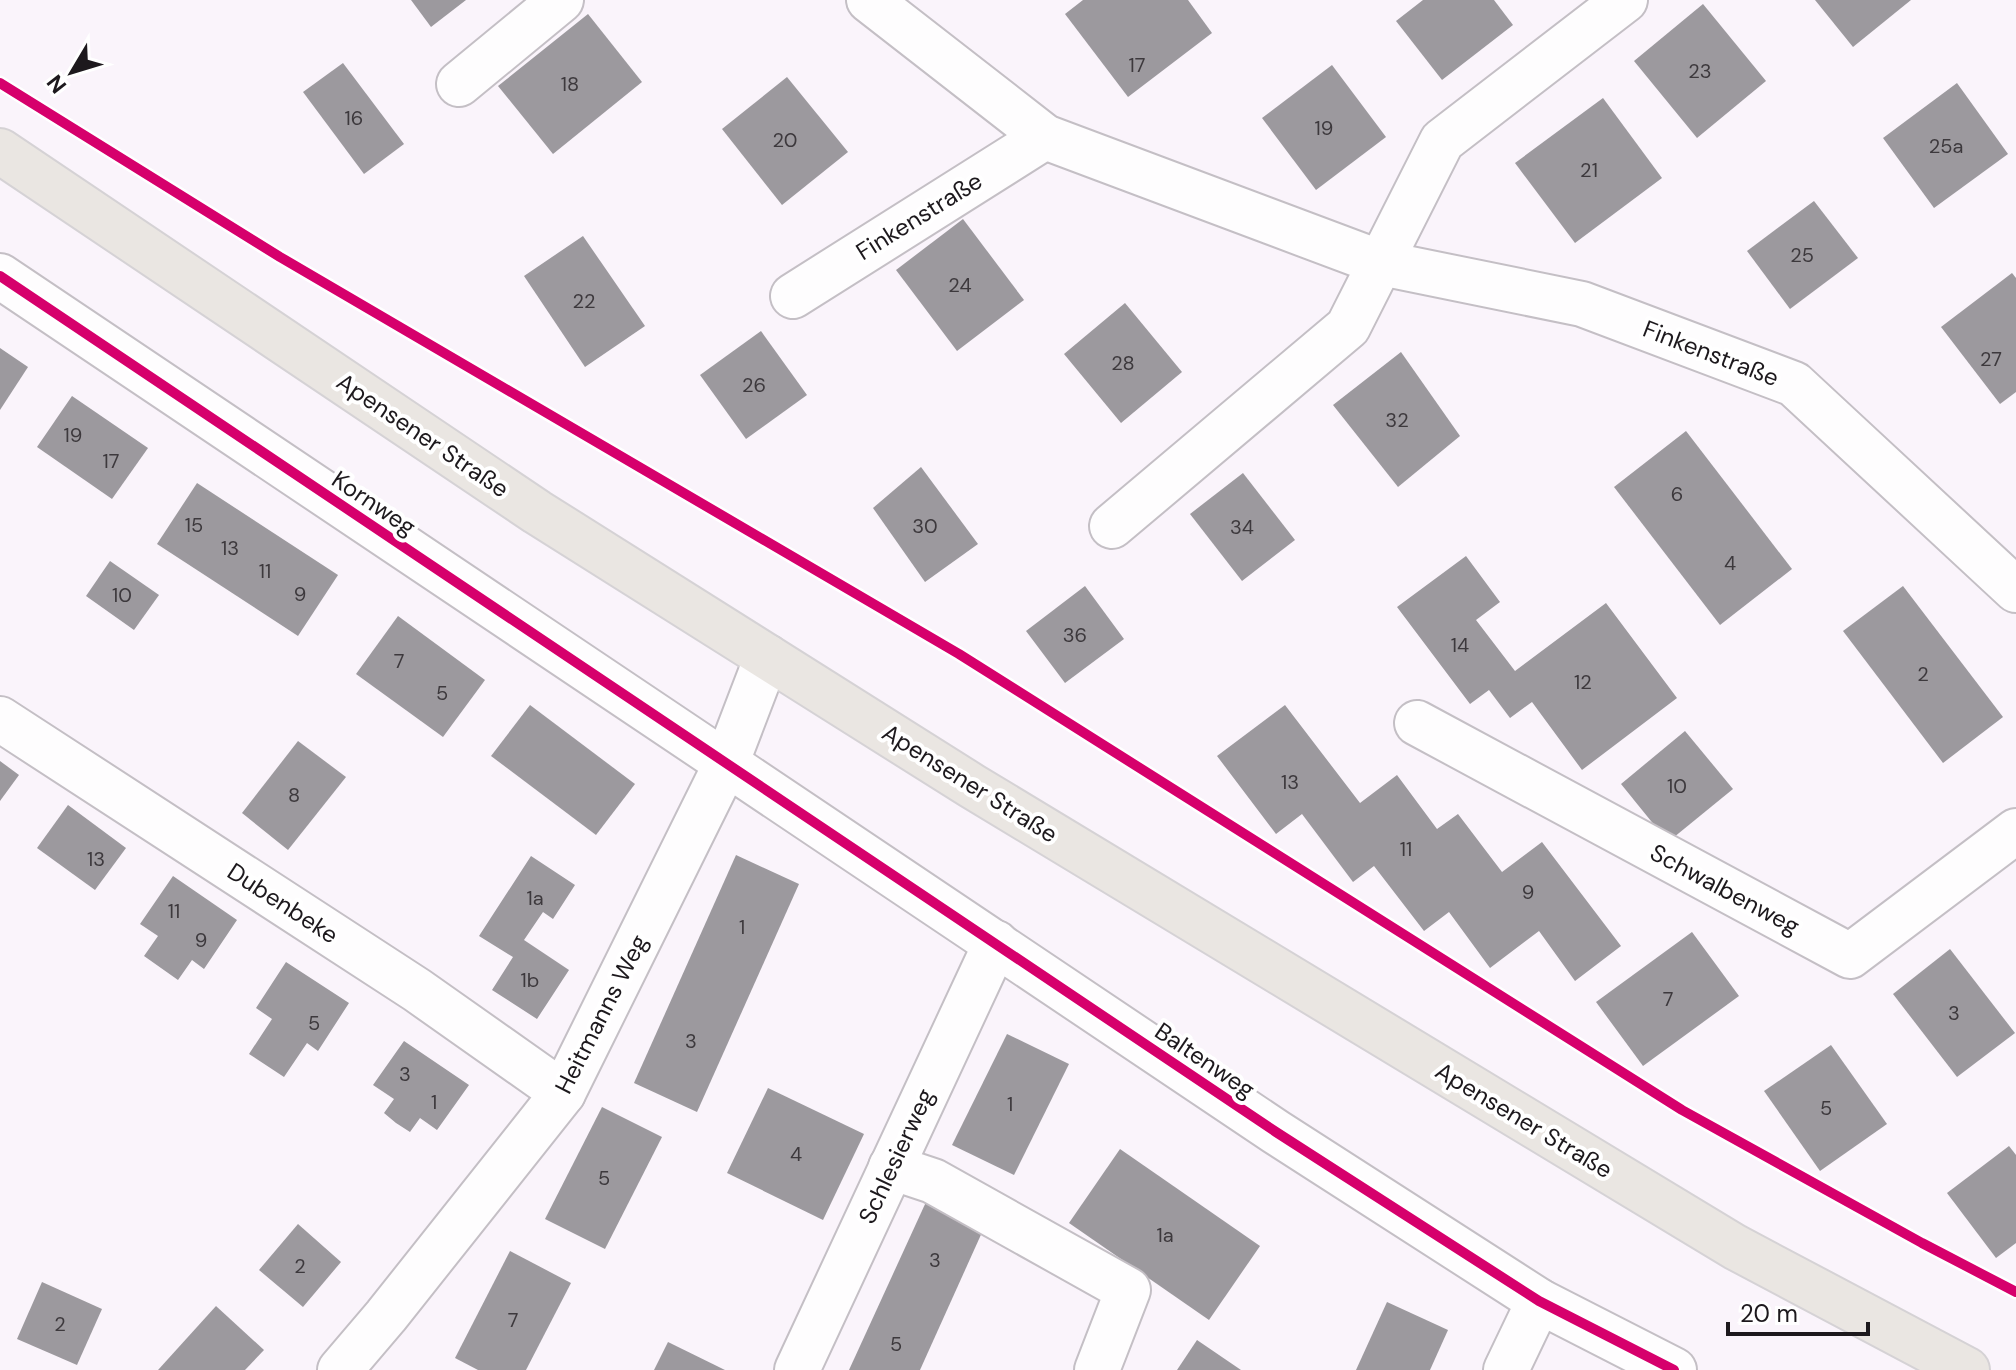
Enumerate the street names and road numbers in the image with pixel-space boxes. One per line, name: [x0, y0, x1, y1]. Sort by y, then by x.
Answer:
street label: Finkenstraße: [850, 165, 988, 267]
street label: Finkenstraße: [1639, 313, 1783, 393]
street label: Apensener Straße: [331, 366, 515, 504]
street label: Kornweg: [326, 464, 422, 542]
street label: Apensener Straße: [876, 717, 1064, 849]
street label: Schwalbenweg: [1645, 837, 1805, 941]
street label: Dubenbeke: [222, 856, 344, 950]
street label: Heitmanns Weg: [548, 929, 654, 1099]
street label: Baltenweg: [1149, 1015, 1261, 1105]
street label: Apensener Straße: [1430, 1055, 1618, 1185]
street label: Schlesierweg: [851, 1083, 941, 1229]

